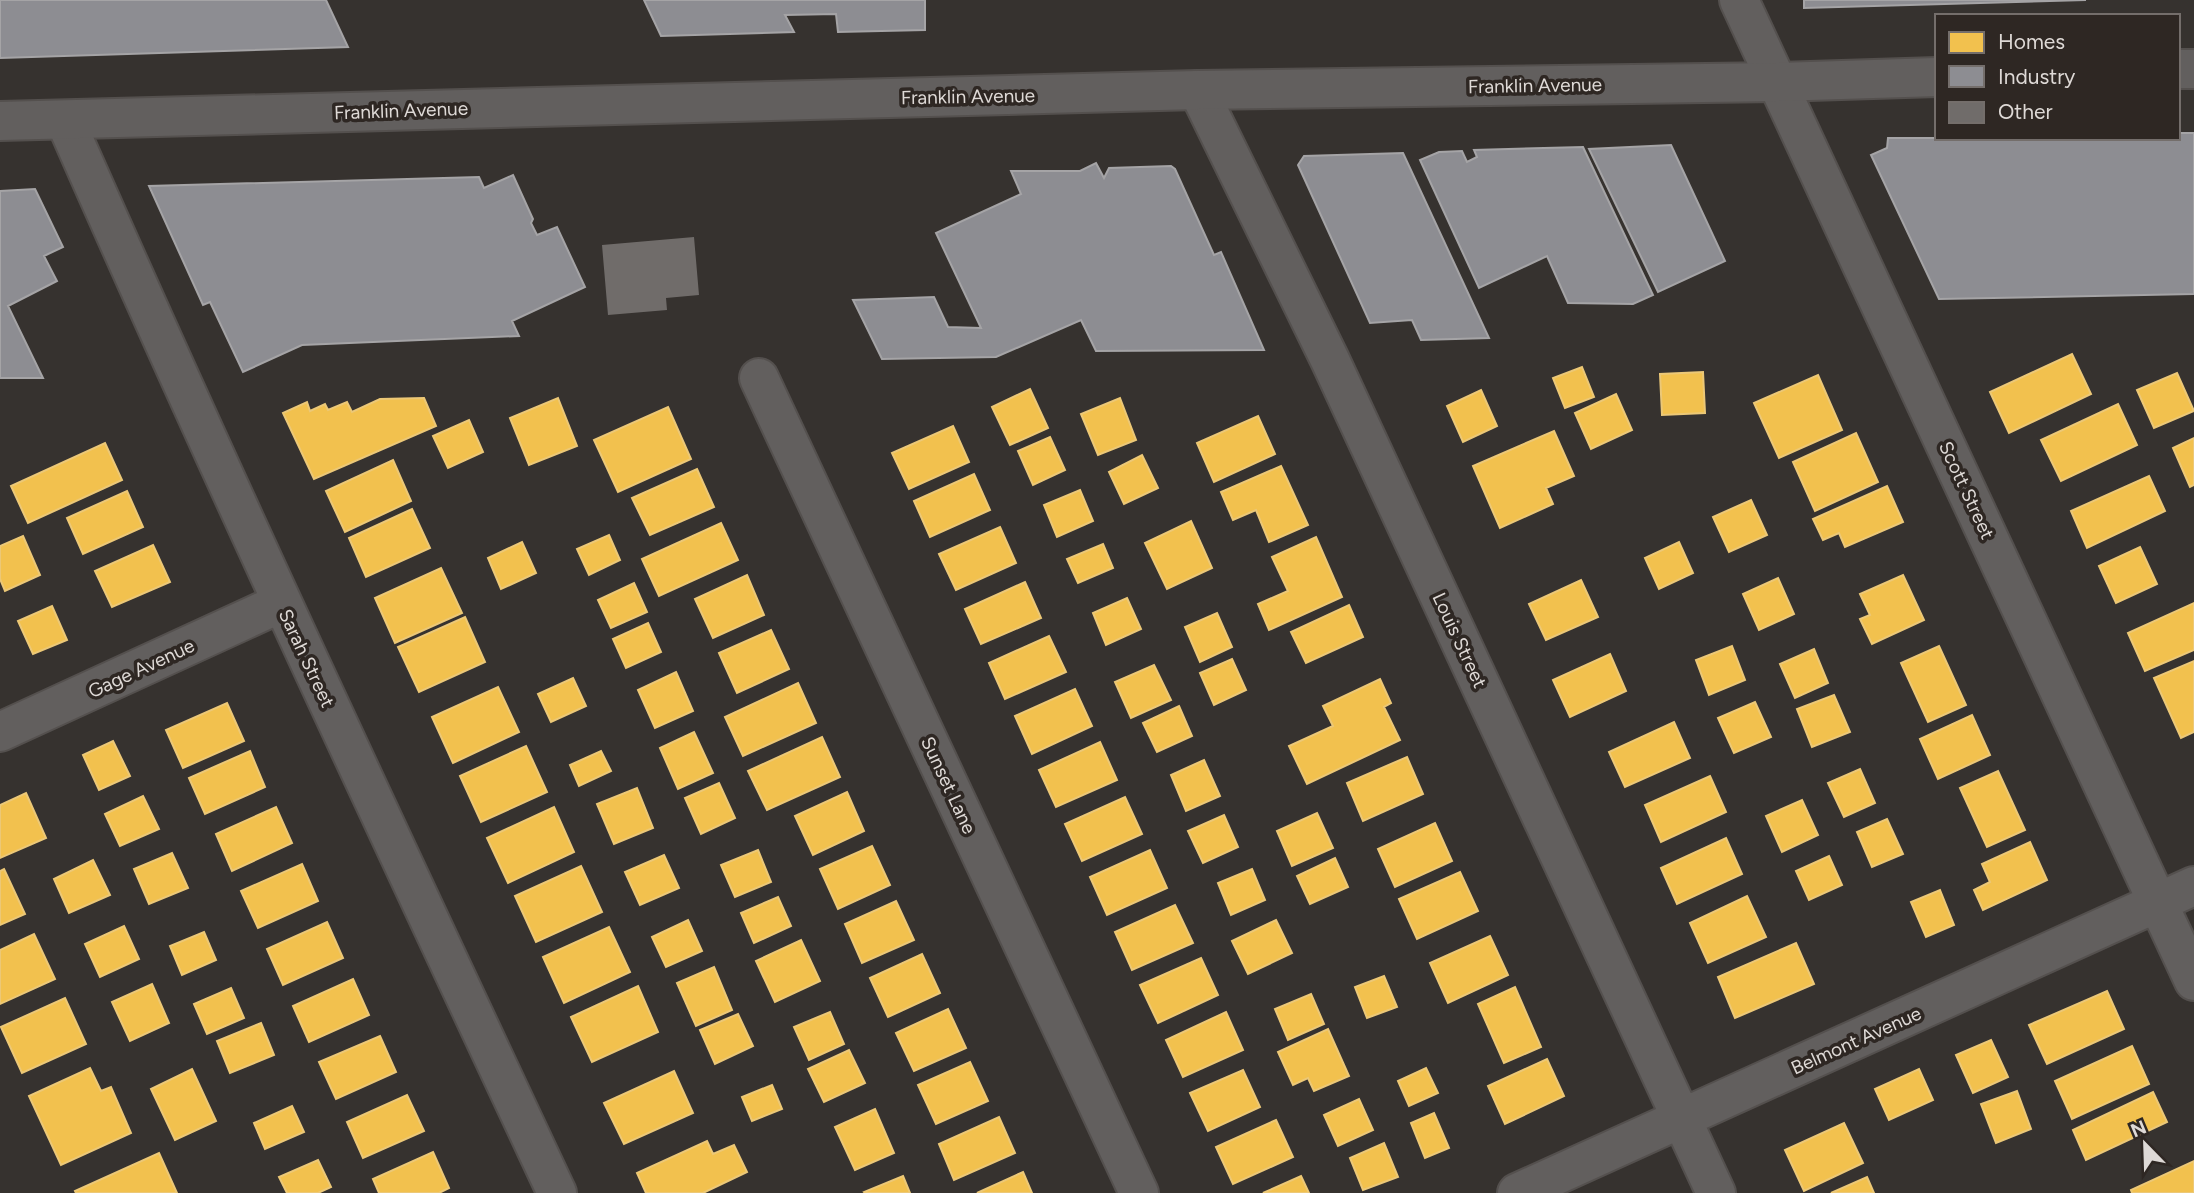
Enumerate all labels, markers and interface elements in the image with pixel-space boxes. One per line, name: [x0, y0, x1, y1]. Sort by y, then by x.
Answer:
legend: [1935, 14, 2180, 140]
text: Homes: [1998, 29, 2065, 54]
text: Industry: [1998, 64, 2075, 89]
street label: Franklin Avenue: [1468, 73, 1602, 98]
street label: Franklin Avenue: [901, 84, 1035, 109]
street label: Franklin Avenue: [334, 97, 468, 124]
text: Other: [1998, 99, 2053, 124]
street label: Scott Street: [1934, 438, 1999, 543]
street label: Louis Street: [1427, 589, 1492, 692]
street label: Sarah Street: [274, 605, 339, 711]
street label: Gage Avenue: [84, 634, 198, 703]
street label: Sunset Lane: [916, 733, 981, 837]
street label: Belmont Avenue: [1788, 1001, 1925, 1079]
north arrow: [2110, 1109, 2180, 1179]
text: N: [2127, 1115, 2150, 1142]

